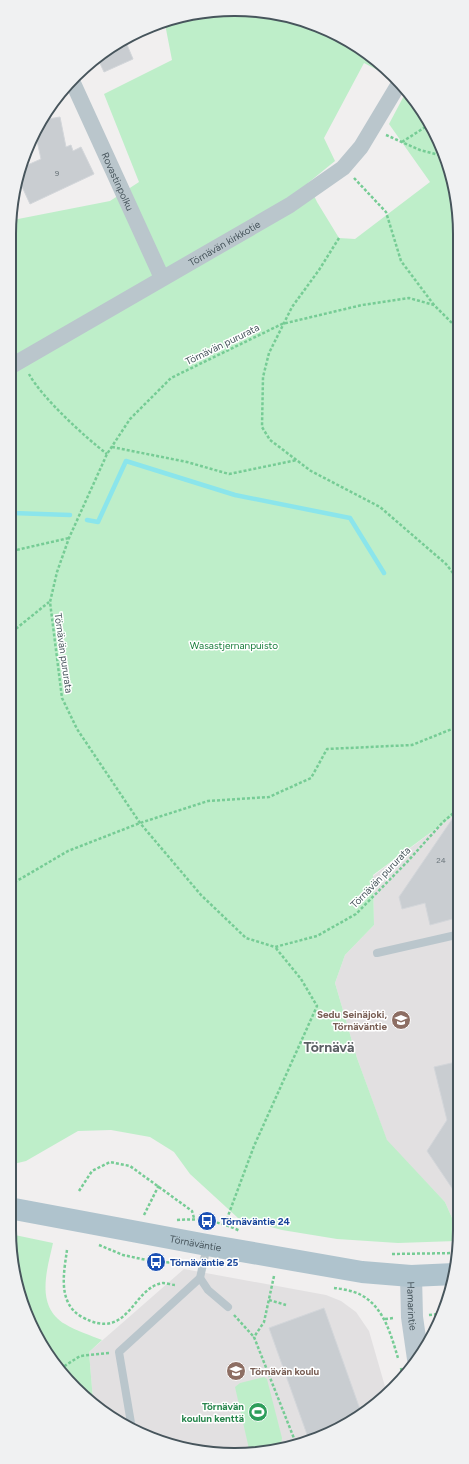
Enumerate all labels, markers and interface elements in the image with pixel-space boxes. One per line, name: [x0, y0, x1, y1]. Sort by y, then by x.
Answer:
street label: Rovastinpolku: [98, 150, 136, 213]
house number: 9: [55, 168, 60, 178]
street label: Törnävän kirkkotie: [186, 217, 263, 269]
street label: Törnävän pururata: [183, 321, 261, 368]
street label: Törnävän pururata: [51, 612, 76, 694]
park label: Wasastjernanpuisto: [190, 639, 278, 652]
street label: Törnävän pururata: [348, 844, 413, 911]
house number: 24: [436, 855, 446, 865]
place label: Sedu Seinäjoki, Törnäväntie: [317, 1008, 387, 1033]
school or university icon: Sedu Seinäjoki, Törnäväntie: [390, 1009, 412, 1031]
district label: Törnävä: [303, 1039, 355, 1056]
bus stop icon: Törnäväntie 24: [196, 1210, 218, 1232]
place label: Törnäväntie 24: [221, 1215, 290, 1228]
street label: Törnäväntie: [169, 1232, 223, 1255]
bus stop icon: Törnäväntie 25: [145, 1251, 167, 1273]
place label: Törnäväntie 25: [170, 1256, 238, 1269]
street label: Hamarintie: [404, 1281, 420, 1332]
school or university icon: Törnävän koulu: [225, 1360, 247, 1382]
place label: Törnävän koulu: [250, 1365, 320, 1378]
place label: Törnävän koulun kenttä: [182, 1400, 244, 1425]
sports icon: Törnävän koulun kenttä: [247, 1401, 269, 1423]

